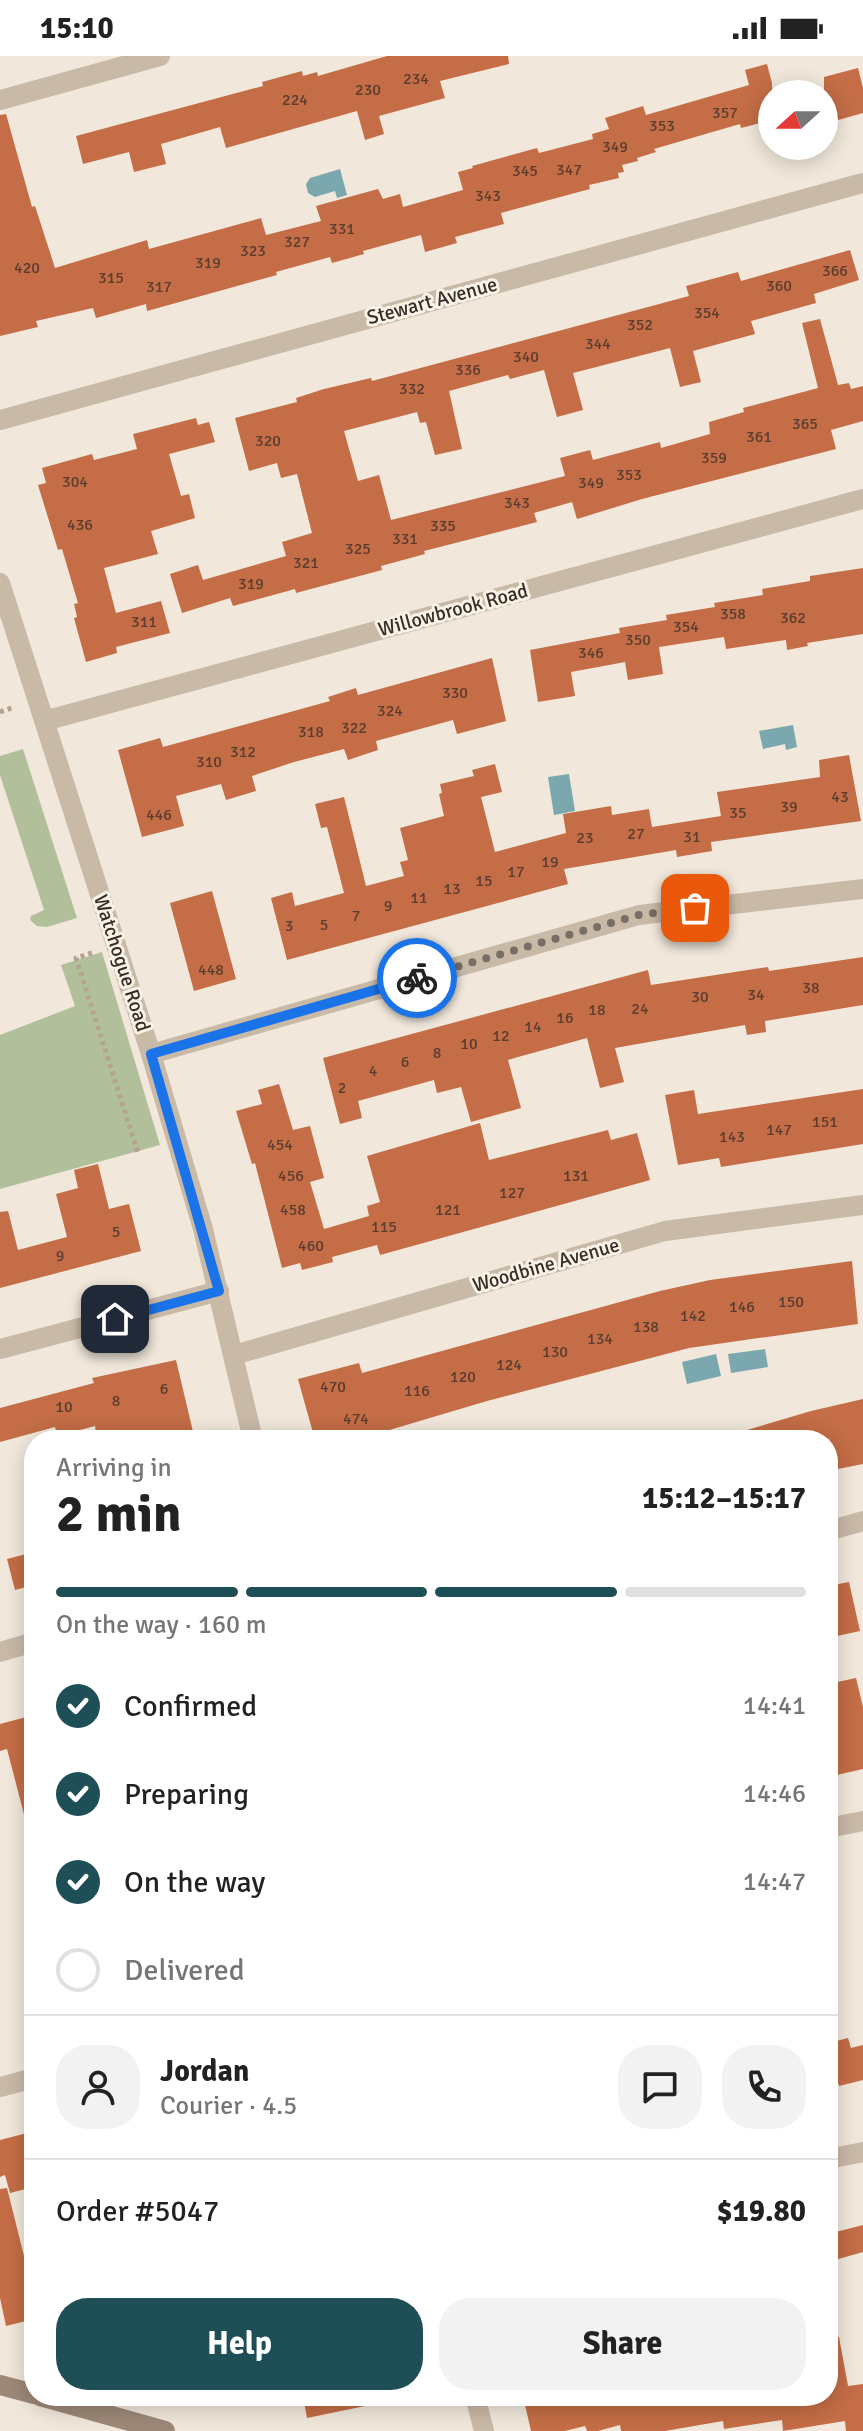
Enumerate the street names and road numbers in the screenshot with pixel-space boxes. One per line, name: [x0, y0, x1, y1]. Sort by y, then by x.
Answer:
street label: Stewart Avenue: [364, 272, 500, 330]
street label: Willowbrook Road: [375, 578, 531, 642]
street label: Watchogue Road: [88, 891, 156, 1035]
street label: Woodbine Avenue: [470, 1232, 622, 1298]

